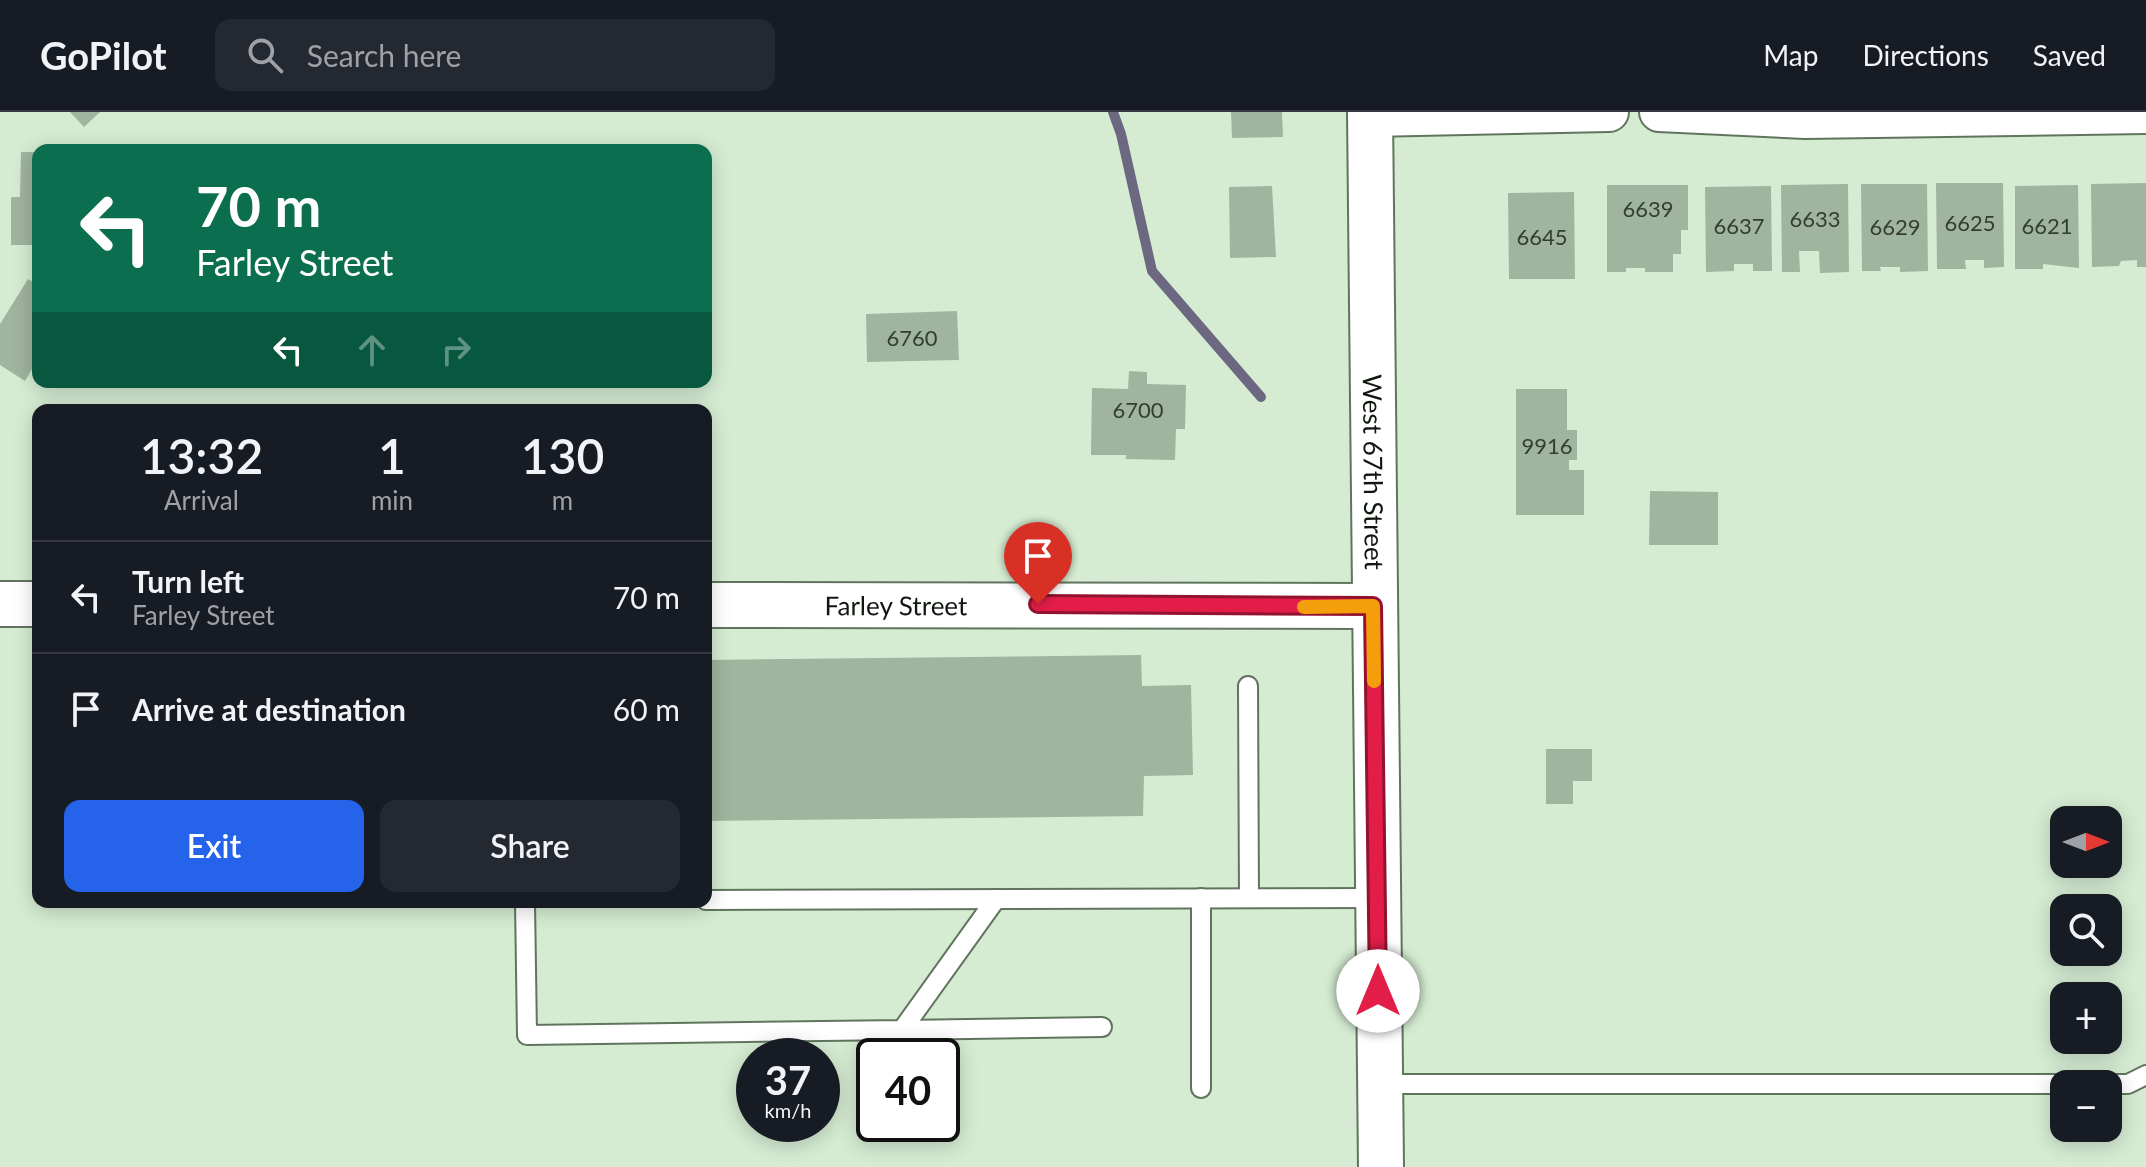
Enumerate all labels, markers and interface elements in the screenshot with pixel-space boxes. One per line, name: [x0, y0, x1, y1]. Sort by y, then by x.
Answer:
search box: [215, 19, 775, 91]
text: GoPilot: [40, 32, 167, 78]
icon: search: [243, 33, 287, 77]
text: Search here: [307, 37, 461, 73]
text: Map: [1763, 38, 1818, 72]
text: Directions: [1862, 38, 1989, 72]
text: Saved: [2033, 38, 2106, 72]
text: 70 m: [196, 172, 321, 239]
icon: left: [64, 176, 168, 280]
house number: 6639: [1622, 195, 1674, 222]
house number: 6633: [1789, 205, 1841, 232]
house number: 6625: [1944, 209, 1996, 236]
house number: 6637: [1713, 212, 1765, 239]
house number: 6621: [2021, 212, 2073, 239]
house number: 6629: [1869, 213, 1921, 240]
house number: 6645: [1516, 223, 1568, 250]
text: Farley Street: [196, 240, 394, 284]
house number: 6760: [886, 324, 938, 351]
icon: left: [266, 328, 310, 372]
icon: ahead: [350, 328, 394, 372]
icon: right: [434, 328, 478, 372]
street label: West 67th Street: [1357, 374, 1391, 571]
house number: 6700: [1112, 396, 1164, 423]
text: 13:32: [140, 427, 263, 484]
text: 1: [378, 427, 406, 484]
text: 130: [521, 427, 604, 484]
house number: 9916: [1521, 432, 1573, 459]
text: Arrival: [164, 484, 239, 516]
text: min: [371, 484, 413, 516]
text: m: [552, 484, 573, 516]
pin: [1004, 522, 1072, 604]
icon: arrive: [1016, 534, 1060, 578]
text: Turn left: [132, 563, 244, 599]
icon: left: [64, 575, 108, 619]
text: 70 m: [613, 579, 680, 615]
street label: Farley Street: [825, 589, 968, 621]
text: Farley Street: [132, 599, 275, 631]
icon: arrive: [64, 687, 108, 731]
text: Arrive at destination: [132, 691, 406, 727]
text: 60 m: [613, 691, 680, 727]
button: Exit: [64, 800, 364, 892]
button: Share: [380, 800, 680, 892]
north arrow: [2050, 806, 2122, 878]
map controls: [2050, 806, 2122, 1142]
button: search: [2050, 894, 2122, 966]
position arrow: [1336, 949, 1420, 1033]
button: +: [2050, 982, 2122, 1054]
speed limit sign: 40: [856, 1038, 960, 1142]
text: 37: [765, 1056, 811, 1104]
button: −: [2050, 1070, 2122, 1142]
text: km/h: [765, 1098, 811, 1122]

